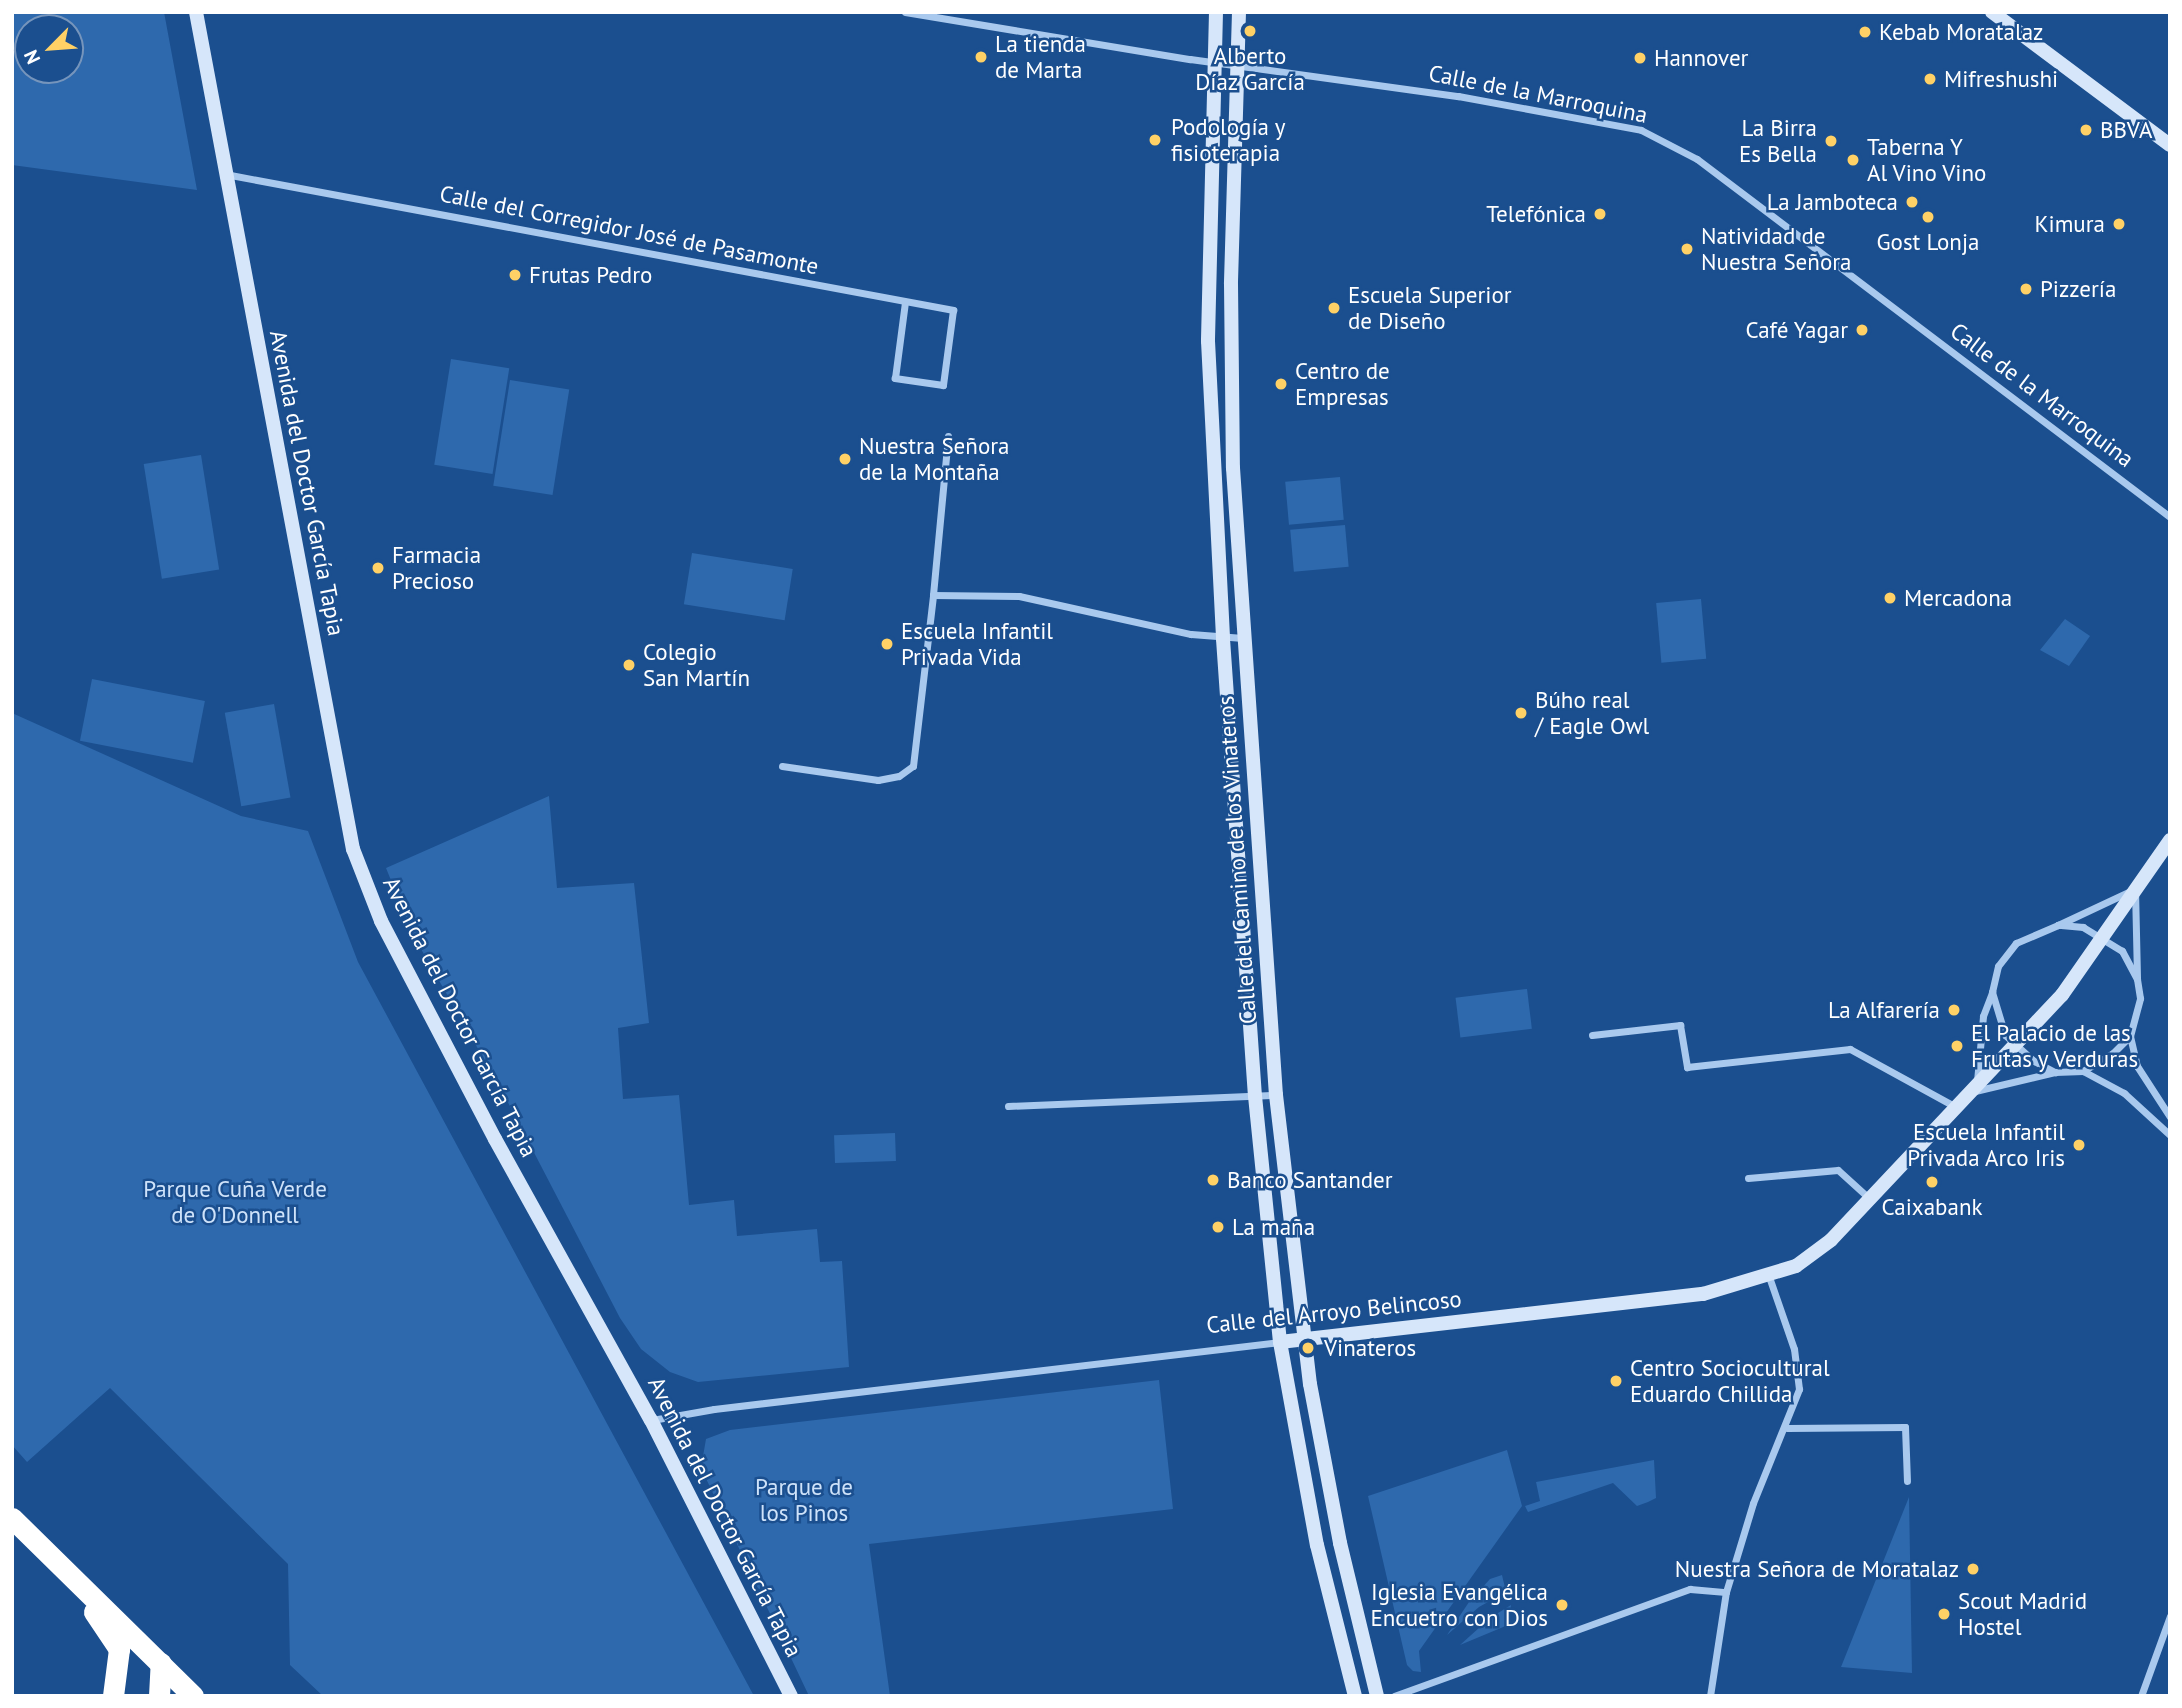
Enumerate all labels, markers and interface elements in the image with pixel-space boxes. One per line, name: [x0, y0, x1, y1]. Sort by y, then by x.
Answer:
north arrow: [14, 14, 84, 84]
place label: Kebab Moratalaz: [1879, 18, 2043, 46]
marker: Alberto Díaz García: [1242, 23, 1258, 39]
marker: Kebab Moratalaz: [1857, 24, 1873, 40]
place label: La tienda de Marta: [995, 30, 1086, 84]
place label: Alberto Díaz García: [1195, 42, 1305, 96]
place label: Hannover: [1654, 44, 1748, 72]
text: N: [18, 46, 45, 68]
marker: La tienda de Marta: [973, 49, 989, 65]
marker: Hannover: [1632, 50, 1648, 66]
street label: Calle de la Marroquina: [1426, 59, 1650, 129]
place label: Mifreshushi: [1944, 65, 2058, 93]
marker: Mifreshushi: [1922, 71, 1938, 87]
place label: Podología y fisioterapia: [1171, 113, 1286, 167]
place label: La Birra Es Bella: [1739, 114, 1817, 168]
place label: BBVA: [2100, 116, 2152, 144]
marker: BBVA: [2078, 122, 2094, 138]
marker: Podología y fisioterapia: [1145, 130, 1165, 150]
marker: La Birra Es Bella: [1823, 133, 1839, 149]
place label: Taberna Y Al Vino Vino: [1867, 133, 1988, 187]
marker: Taberna Y Al Vino Vino: [1845, 152, 1861, 168]
street label: Calle del Corregidor José de Pasamonte: [437, 180, 821, 280]
place label: La Jamboteca: [1767, 188, 1898, 216]
marker: La Jamboteca: [1904, 194, 1920, 210]
place label: Telefónica: [1486, 200, 1586, 228]
marker: Telefónica: [1592, 206, 1608, 222]
marker: Gost Lonja: [1920, 209, 1936, 225]
place label: Kimura: [2035, 210, 2105, 238]
marker: Kimura: [2111, 216, 2127, 232]
place label: Natividad de Nuestra Señora: [1701, 222, 1851, 276]
place label: Gost Lonja: [1876, 228, 1980, 256]
marker: Natividad de Nuestra Señora: [1679, 241, 1695, 257]
place label: Frutas Pedro: [529, 261, 652, 289]
marker: Frutas Pedro: [507, 267, 523, 283]
place label: Pizzería: [2040, 275, 2116, 303]
place label: Escuela Superior de Diseño: [1348, 281, 1512, 335]
marker: Pizzería: [2018, 281, 2034, 297]
marker: Escuela Superior de Diseño: [1326, 300, 1342, 316]
place label: Café Yagar: [1745, 316, 1848, 344]
street label: Calle de la Marroquina: [1945, 317, 2139, 473]
marker: Café Yagar: [1854, 322, 1870, 338]
street label: Avenida del Doctor García Tapia: [264, 327, 350, 639]
place label: Centro de Empresas: [1295, 357, 1390, 411]
marker: Centro de Empresas: [1273, 376, 1289, 392]
place label: Nuestra Señora de la Montaña: [859, 432, 1009, 486]
marker: Nuestra Señora de la Montaña: [837, 451, 853, 467]
place label: Farmacia Precioso: [392, 541, 481, 595]
marker: Farmacia Precioso: [370, 560, 386, 576]
place label: Mercadona: [1904, 584, 2012, 612]
marker: Mercadona: [1882, 590, 1898, 606]
place label: Escuela Infantil Privada Vida: [901, 617, 1053, 671]
marker: Escuela Infantil Privada Vida: [879, 636, 895, 652]
place label: Colegio San Martín: [643, 638, 750, 692]
marker: Colegio San Martín: [621, 657, 637, 673]
place label: Búho real / Eagle Owl: [1535, 686, 1649, 740]
street label: Calle del Camino de los Vinateros: [1212, 695, 1262, 1025]
marker: Búho real / Eagle Owl: [1513, 705, 1529, 721]
street label: Avenida del Doctor García Tapia: [377, 872, 543, 1162]
place label: La Alfarería: [1827, 996, 1940, 1024]
marker: La Alfarería: [1946, 1002, 1962, 1018]
place label: El Palacio de las Frutas y Verduras: [1971, 1019, 2140, 1073]
marker: El Palacio de las Frutas y Verduras: [1949, 1038, 1965, 1054]
place label: Escuela Infantil Privada Arco Iris: [1907, 1118, 2065, 1172]
marker: Escuela Infantil Privada Arco Iris: [2071, 1137, 2087, 1153]
place label: Banco Santander: [1227, 1166, 1393, 1194]
marker: Banco Santander: [1205, 1172, 1221, 1188]
marker: Caixabank: [1924, 1174, 1940, 1190]
park label: Parque Cuña Verde de O'Donnell: [143, 1175, 327, 1229]
place label: Caixabank: [1882, 1193, 1982, 1221]
place label: La maña: [1232, 1213, 1315, 1241]
marker: La maña: [1210, 1219, 1226, 1235]
street label: Calle del Arroyo Belincoso: [1205, 1285, 1463, 1339]
place label: Vinateros: [1324, 1334, 1416, 1362]
marker: Vinateros: [1298, 1338, 1318, 1358]
place label: Centro Sociocultural Eduardo Chillida: [1630, 1354, 1830, 1408]
street label: Avenida del Doctor García Tapia: [642, 1372, 808, 1662]
marker: Centro Sociocultural Eduardo Chillida: [1608, 1373, 1624, 1389]
park label: Parque de los Pinos: [755, 1473, 853, 1527]
place label: Nuestra Señora de Moratalaz: [1675, 1555, 1959, 1583]
marker: Nuestra Señora de Moratalaz: [1965, 1561, 1981, 1577]
place label: Iglesia Evangélica Encuetro con Dios: [1370, 1578, 1548, 1632]
place label: Scout Madrid Hostel: [1958, 1587, 2087, 1641]
marker: Iglesia Evangélica Encuetro con Dios: [1554, 1597, 1570, 1613]
marker: Scout Madrid Hostel: [1936, 1606, 1952, 1622]

